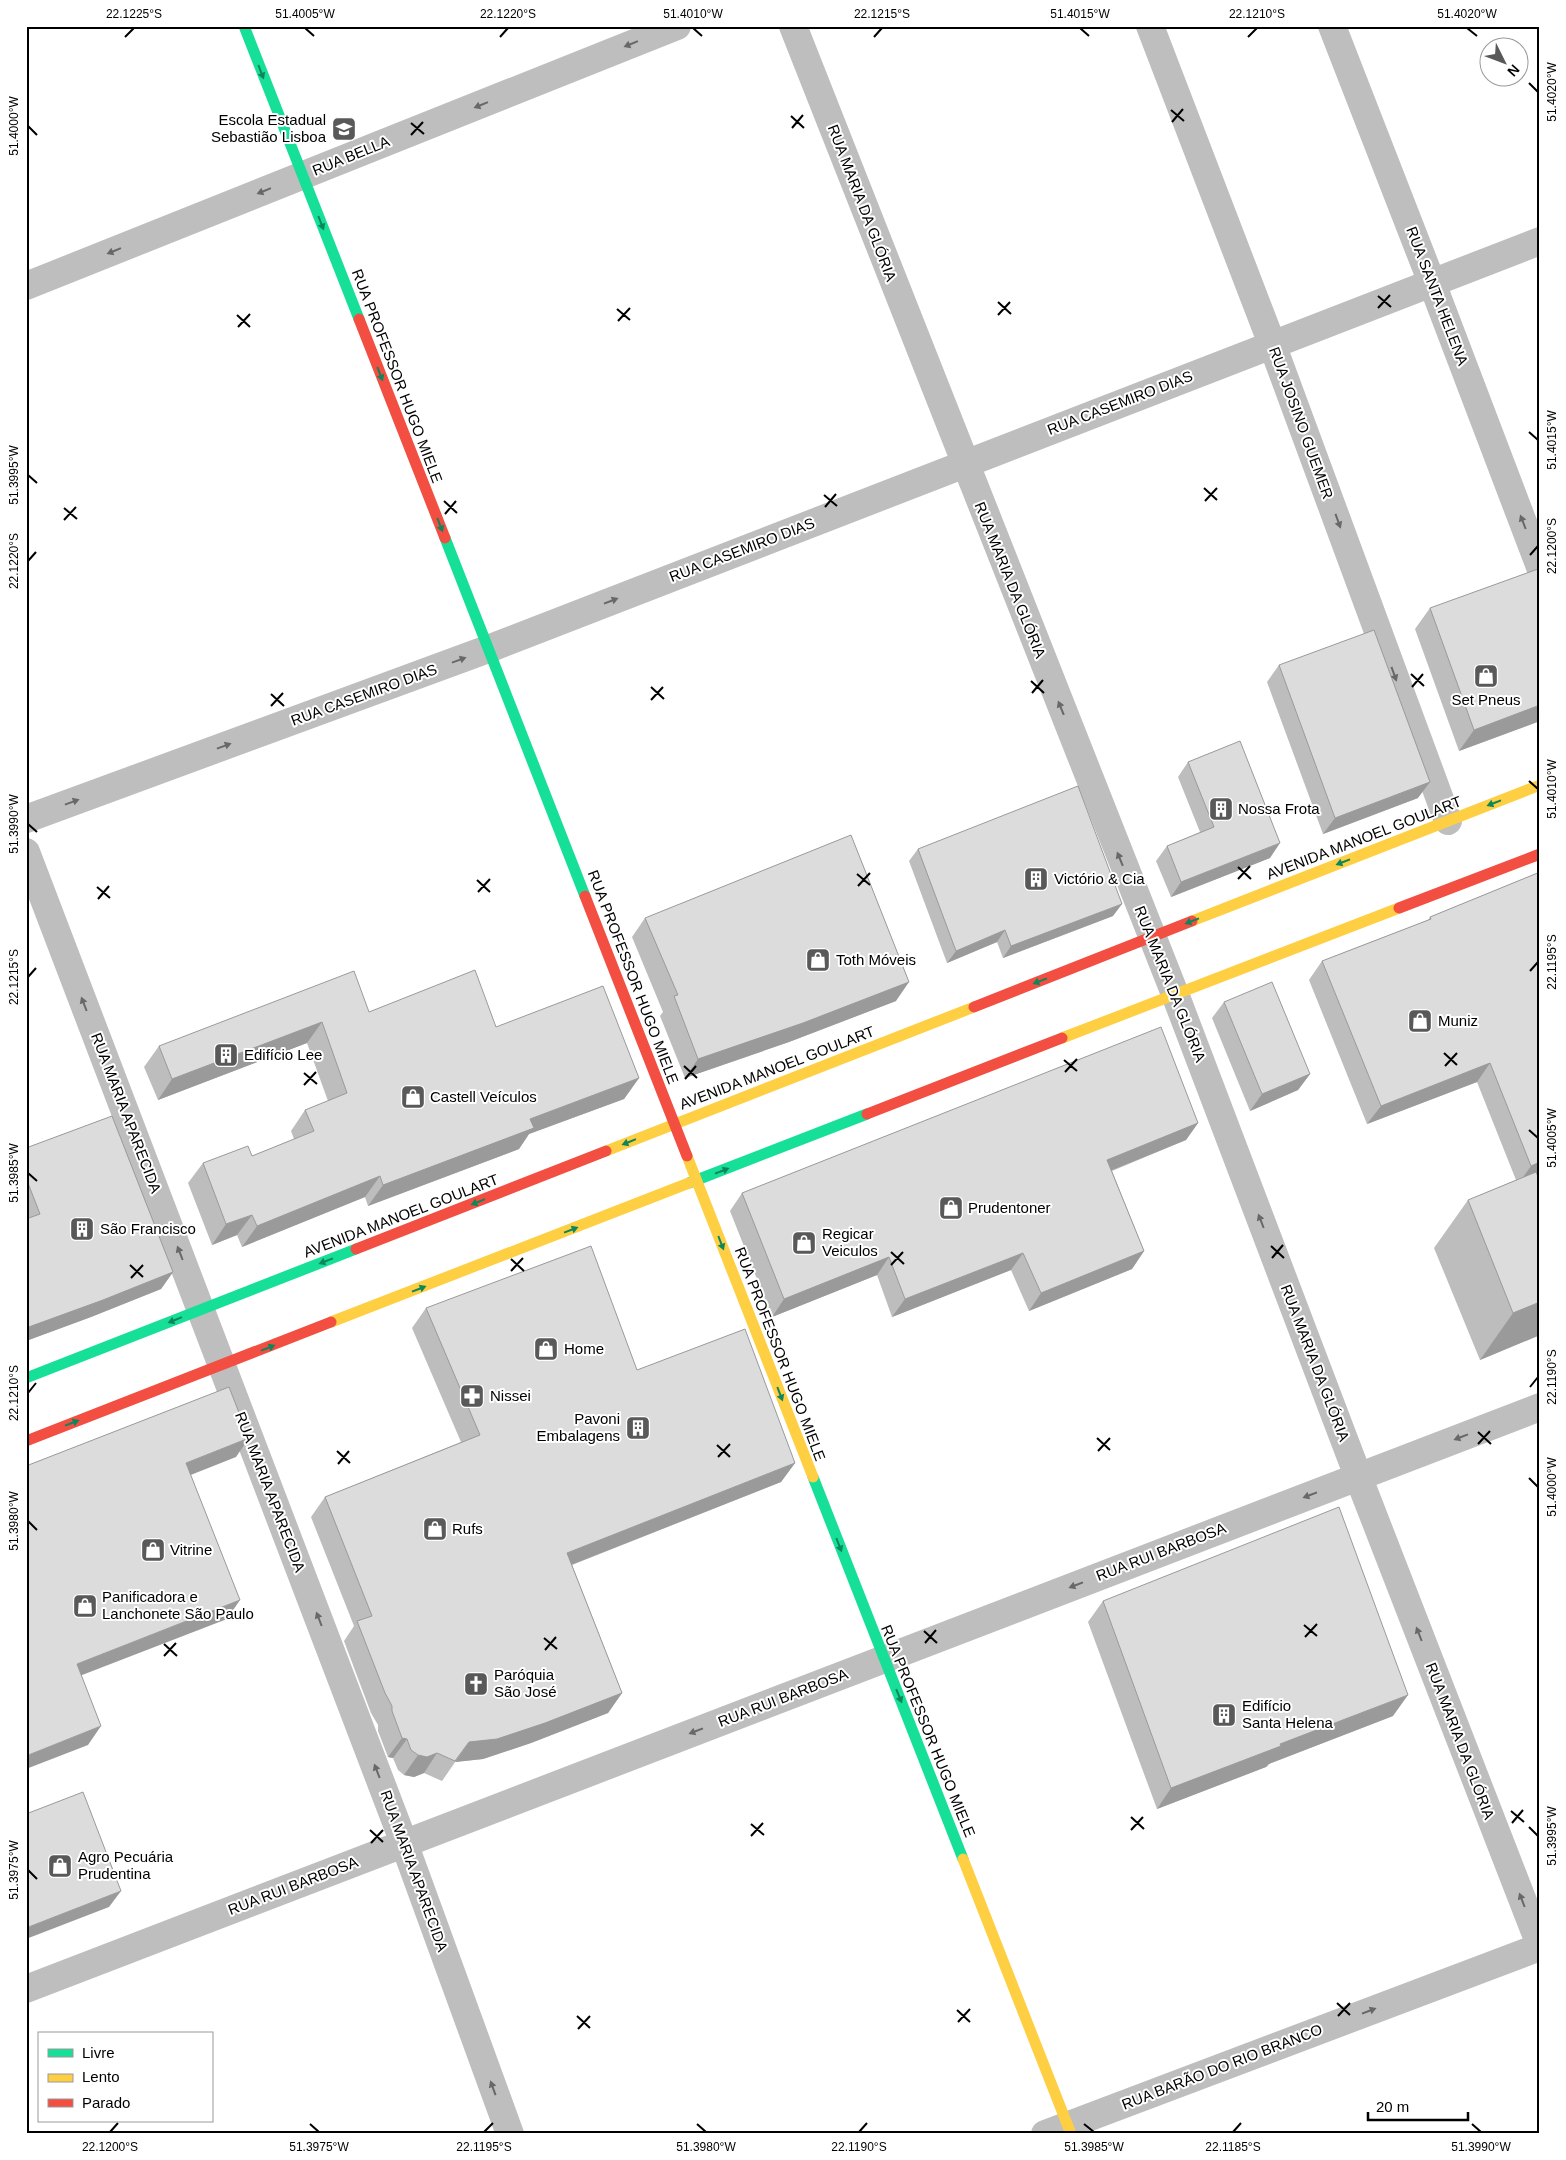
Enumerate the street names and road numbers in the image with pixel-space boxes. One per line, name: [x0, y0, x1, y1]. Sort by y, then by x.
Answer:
street label: RUA MARIA DA GLÓRIA: [825, 122, 900, 284]
street label: RUA BELLA: [310, 132, 392, 179]
street label: RUA SANTA HELENA: [1403, 224, 1472, 368]
street label: RUA PROFESSOR HUGO MIELE: [349, 267, 446, 485]
street label: RUA JOSINO GUEMER: [1266, 344, 1337, 501]
street label: RUA CASEMIRO DIAS: [1045, 367, 1195, 438]
street label: RUA MARIA DA GLÓRIA: [971, 499, 1050, 660]
street label: RUA CASEMIRO DIAS: [667, 514, 817, 585]
street label: RUA CASEMIRO DIAS: [288, 660, 439, 729]
street label: AVENIDA MANOEL GOULART: [1264, 792, 1464, 883]
street label: RUA PROFESSOR HUGO MIELE: [585, 868, 682, 1086]
street label: RUA MARIA DA GLÓRIA: [1131, 903, 1210, 1064]
street label: AVENIDA MANOEL GOULART: [677, 1022, 877, 1113]
street label: RUA MARIA APARECIDA: [88, 1030, 165, 1196]
street label: AVENIDA MANOEL GOULART: [301, 1170, 501, 1261]
street label: RUA PROFESSOR HUGO MIELE: [732, 1245, 829, 1463]
street label: RUA MARIA DA GLÓRIA: [1278, 1282, 1353, 1444]
street label: RUA MARIA APARECIDA: [232, 1409, 309, 1575]
street label: RUA RUI BARBOSA: [1094, 1519, 1228, 1584]
street label: RUA PROFESSOR HUGO MIELE: [878, 1622, 979, 1839]
street label: RUA MARIA DA GLÓRIA: [1423, 1660, 1498, 1822]
street label: RUA RUI BARBOSA: [716, 1665, 850, 1730]
street label: RUA MARIA APARECIDA: [377, 1788, 452, 1954]
street label: RUA RUI BARBOSA: [226, 1853, 360, 1918]
street label: RUA BARÃO DO RIO BRANCO: [1119, 2020, 1324, 2113]

